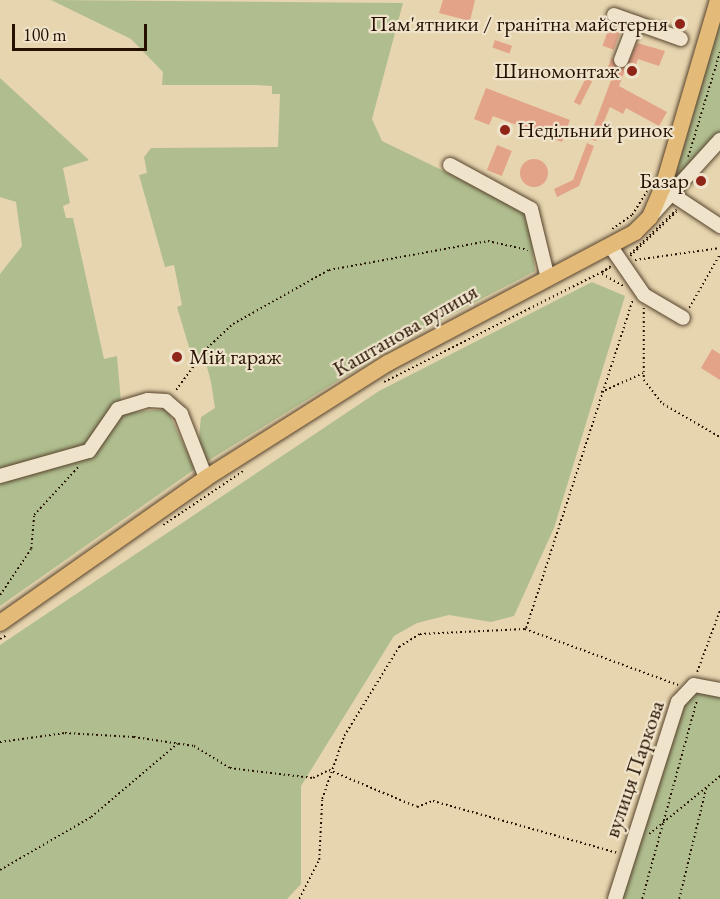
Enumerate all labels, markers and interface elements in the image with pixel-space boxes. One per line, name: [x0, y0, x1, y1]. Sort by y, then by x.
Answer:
place label: Пам'ятники / гранітна майстерня: [370, 11, 668, 37]
scale bar: [15, 12, 150, 50]
marker: Пам'ятники / гранітна майстерня: [673, 17, 687, 31]
text: 100 m: [23, 23, 67, 46]
place label: Шиномонтаж: [495, 58, 620, 84]
marker: Шиномонтаж: [625, 64, 639, 78]
place label: Недільний ринок: [517, 117, 673, 143]
marker: Недільний ринок: [498, 123, 512, 137]
place label: Базар: [639, 168, 689, 194]
marker: Базар: [694, 174, 708, 188]
street label: Каштанова вулиця: [328, 278, 482, 382]
place label: Мій гараж: [189, 344, 282, 370]
marker: Мій гараж: [170, 350, 184, 364]
street label: вулиця Паркова: [598, 697, 670, 841]

